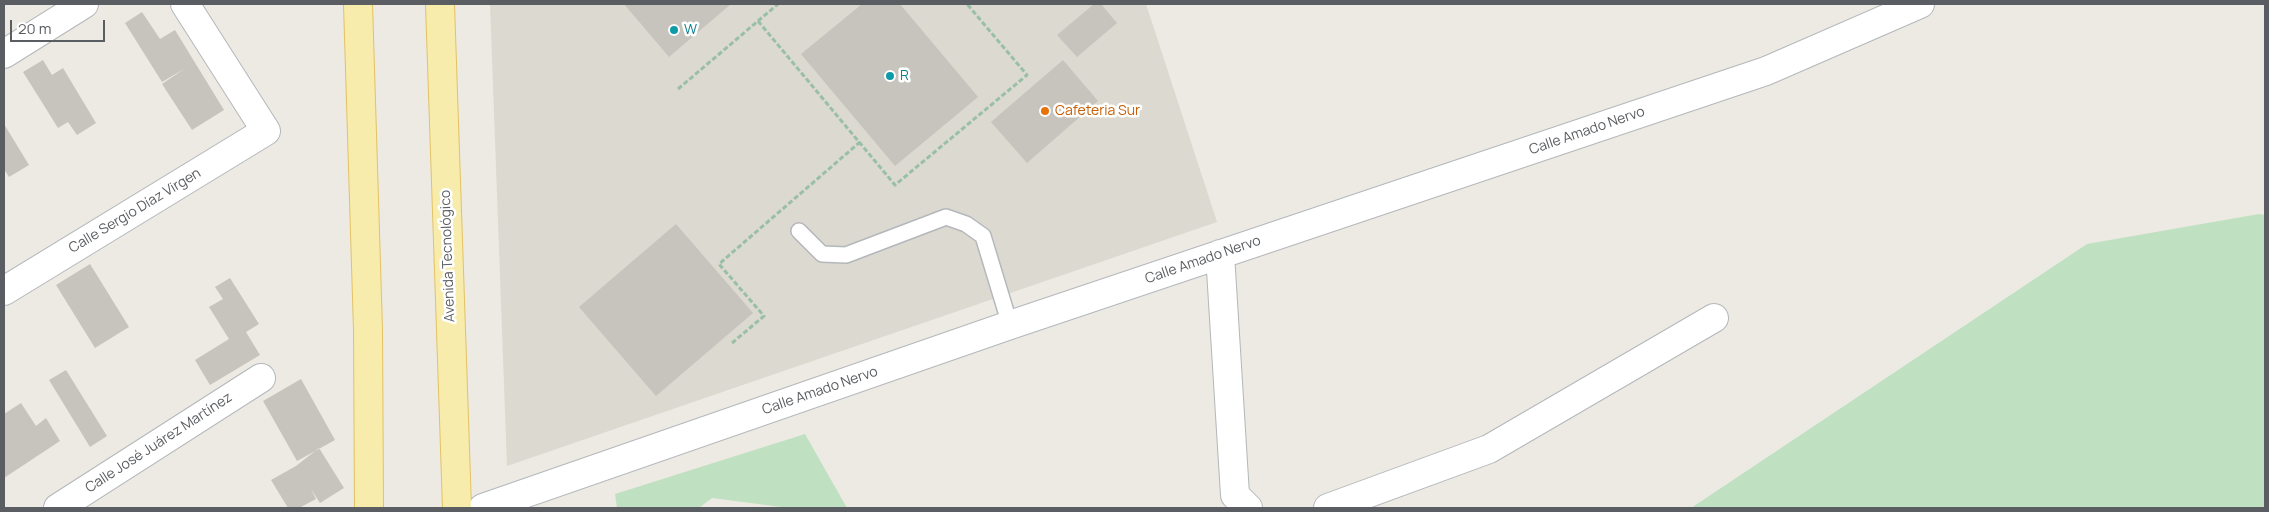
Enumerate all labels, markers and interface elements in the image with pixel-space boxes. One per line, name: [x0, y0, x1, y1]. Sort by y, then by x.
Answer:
scale bar: [12, 10, 108, 42]
text: 20 m: [18, 18, 51, 39]
place label: W: [684, 22, 697, 38]
marker: W: [668, 24, 680, 36]
place label: R: [900, 68, 909, 84]
marker: R: [884, 70, 896, 82]
place label: Cafeteria Sur: [1055, 103, 1140, 119]
street label: Calle Amado Nervo: [1527, 103, 1647, 159]
marker: Cafeteria Sur: [1039, 105, 1051, 117]
street label: Calle Sergio Díaz Virgen: [66, 165, 204, 257]
street label: Avenida Tecnológico: [437, 190, 459, 322]
street label: Calle Amado Nervo: [1143, 232, 1263, 288]
street label: Calle Amado Nervo: [760, 363, 880, 419]
street label: Calle José Juárez Martínez: [82, 389, 236, 497]

